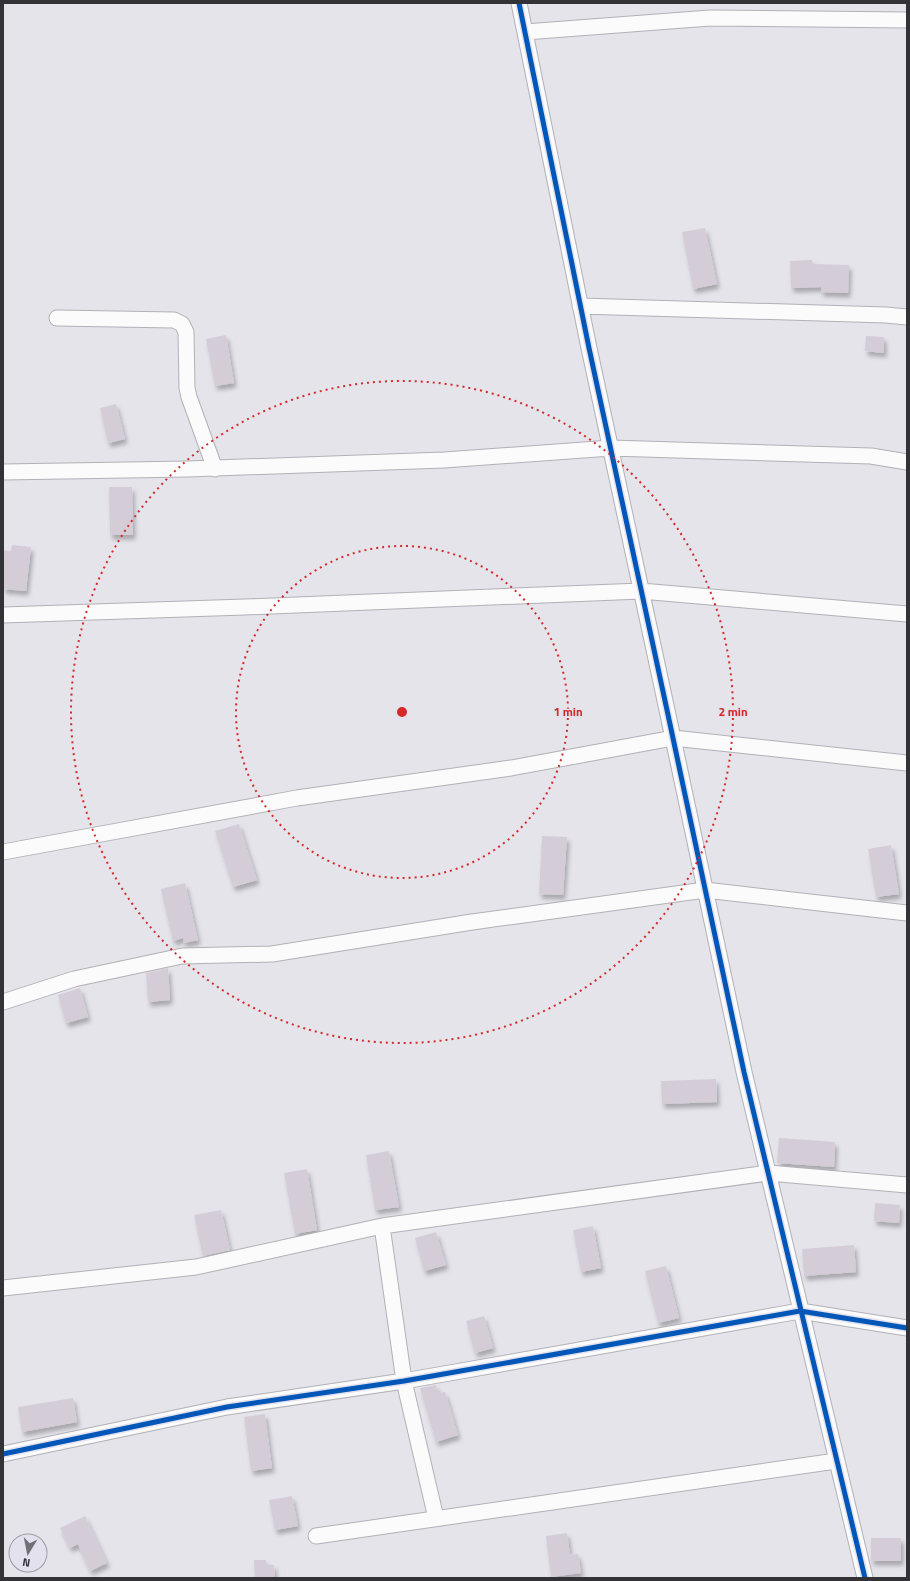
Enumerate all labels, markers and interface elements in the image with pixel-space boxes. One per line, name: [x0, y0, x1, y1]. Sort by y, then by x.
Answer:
text: 1 min: [553, 702, 583, 721]
text: 2 min: [718, 702, 748, 721]
centre of rings: [395, 705, 409, 719]
north arrow: [8, 1533, 48, 1573]
text: N: [21, 1554, 31, 1571]

